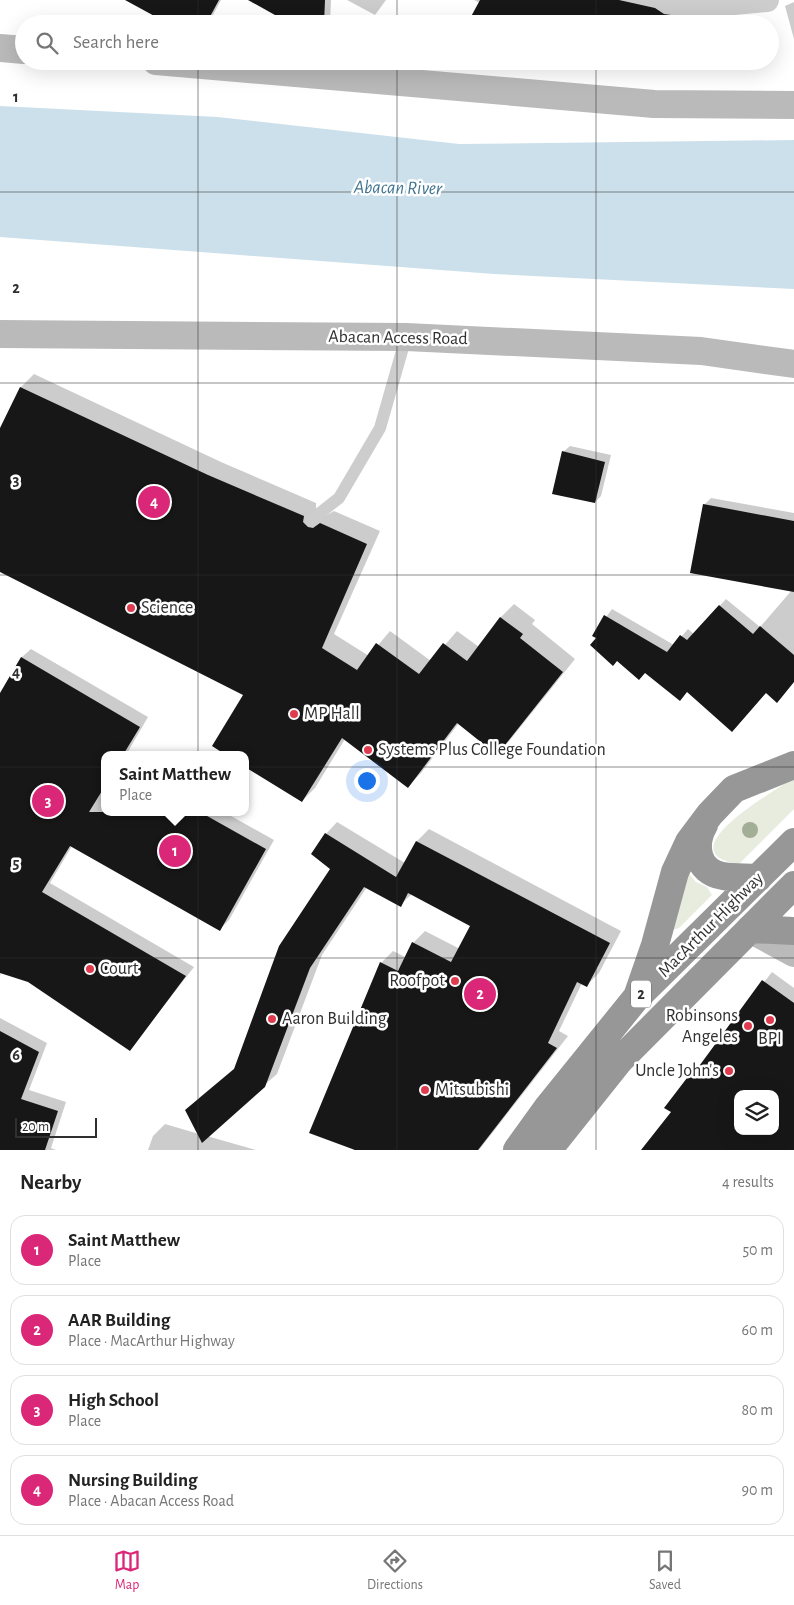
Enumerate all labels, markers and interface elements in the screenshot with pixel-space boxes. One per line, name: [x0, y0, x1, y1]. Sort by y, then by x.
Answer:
search box: [15, 15, 779, 70]
icon: search: [33, 29, 61, 57]
text: Search here: [73, 33, 159, 52]
text: 1: [13, 89, 19, 105]
water label: Abacan River: [353, 178, 443, 198]
text: 2: [12, 280, 20, 296]
street label: Abacan Access Road: [328, 328, 468, 348]
text: 3: [13, 472, 20, 488]
pin: 4: [138, 483, 170, 521]
place label: Science: [141, 599, 193, 617]
marker: Science: [125, 602, 137, 614]
text: 4: [12, 664, 20, 680]
place label: MP Hall: [304, 705, 360, 723]
marker: MP Hall: [288, 708, 300, 720]
place label: Systems Plus College Foundation: [378, 741, 606, 759]
marker: Systems Plus College Foundation: [362, 744, 374, 756]
popup: [101, 751, 249, 816]
text: Saint Matthew: [119, 765, 231, 784]
your location: [354, 768, 380, 794]
pin: 3: [32, 782, 64, 820]
text: Place: [119, 787, 152, 803]
pin: 1: [159, 832, 191, 870]
text: 5: [13, 855, 20, 871]
street label: MacArthur Highway: [655, 869, 767, 981]
place label: Court: [100, 960, 139, 978]
marker: Court: [84, 963, 96, 975]
place label: Roofpot: [389, 972, 445, 990]
marker: Roofpot: [449, 975, 461, 987]
pin: 2: [464, 975, 496, 1013]
road number: 2: [631, 981, 651, 1008]
place label: Robinsons Angeles: [666, 1007, 738, 1046]
place label: Aaron Building: [282, 1010, 387, 1028]
marker: Aaron Building: [266, 1013, 278, 1025]
marker: BPI: [764, 1014, 776, 1026]
marker: Robinsons Angeles: [742, 1020, 754, 1032]
place label: BPI: [758, 1030, 782, 1048]
text: 6: [12, 1047, 20, 1063]
place label: Uncle John's: [635, 1062, 719, 1080]
marker: Uncle John's: [723, 1065, 735, 1077]
place label: Mitsubishi: [435, 1081, 509, 1099]
marker: Mitsubishi: [419, 1084, 431, 1096]
map controls: [734, 1090, 779, 1135]
button: layers: [734, 1090, 779, 1135]
scale bar: [15, 1115, 98, 1138]
text: 20 m: [22, 1120, 49, 1134]
text: Nearby: [20, 1172, 81, 1193]
text: 4 results: [722, 1174, 774, 1190]
text: Saint Matthew: [68, 1231, 180, 1250]
text: 1: [34, 1242, 40, 1258]
text: 50 m: [742, 1242, 773, 1258]
text: Place: [68, 1253, 101, 1269]
text: AAR Building: [68, 1311, 170, 1330]
text: 2: [33, 1322, 41, 1338]
text: 60 m: [742, 1322, 773, 1338]
text: Place · MacArthur Highway: [68, 1333, 235, 1349]
text: High School: [68, 1391, 159, 1410]
text: 3: [34, 1402, 40, 1418]
text: 80 m: [742, 1402, 773, 1418]
text: Place: [68, 1413, 101, 1429]
text: Nursing Building: [68, 1471, 198, 1490]
text: 4: [33, 1482, 41, 1498]
text: 90 m: [742, 1482, 773, 1498]
text: Place · Abacan Access Road: [68, 1493, 234, 1509]
tab: Map: [113, 1547, 141, 1594]
tab: Directions: [367, 1547, 423, 1594]
tab: Saved: [649, 1547, 681, 1594]

